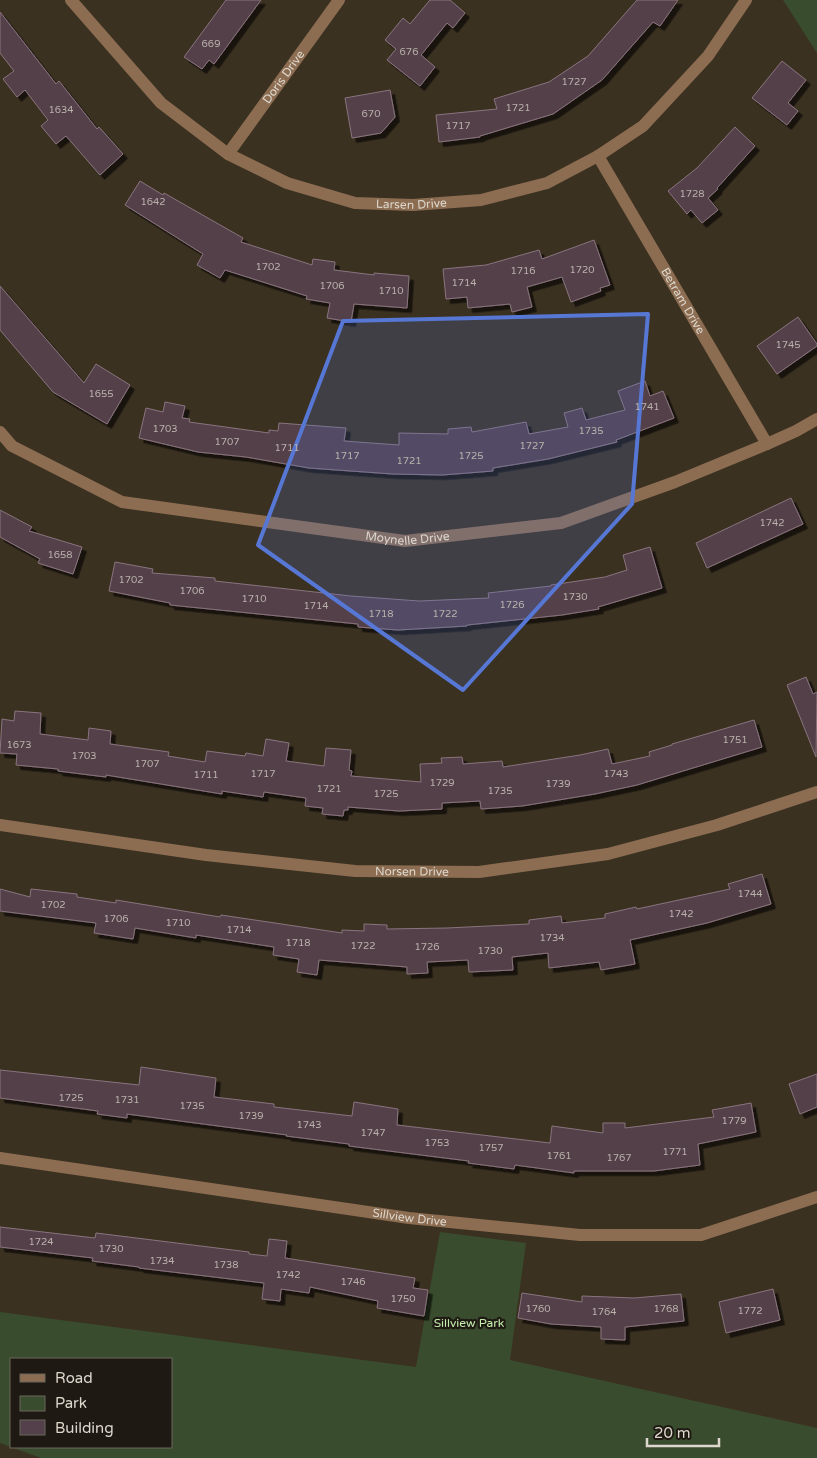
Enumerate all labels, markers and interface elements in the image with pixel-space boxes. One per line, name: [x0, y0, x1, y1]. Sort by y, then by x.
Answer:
house number: 669: [202, 38, 220, 50]
house number: 676: [400, 46, 418, 58]
street label: Doris Drive: [260, 47, 308, 106]
house number: 1727: [561, 76, 587, 88]
house number: 1721: [505, 102, 531, 114]
house number: 1634: [48, 104, 74, 116]
house number: 670: [362, 108, 380, 120]
house number: 1717: [445, 120, 471, 132]
house number: 1728: [679, 188, 705, 200]
house number: 1642: [140, 196, 166, 208]
street label: Larsen Drive: [376, 196, 447, 212]
house number: 1702: [255, 261, 281, 273]
house number: 1720: [569, 264, 595, 276]
house number: 1716: [510, 265, 536, 277]
street label: Betram Drive: [658, 265, 708, 337]
house number: 1714: [451, 277, 477, 289]
house number: 1706: [319, 280, 345, 292]
house number: 1710: [378, 285, 404, 297]
house number: 1745: [775, 339, 801, 351]
house number: 1655: [88, 388, 114, 400]
house number: 1741: [634, 401, 660, 413]
house number: 1703: [152, 423, 178, 435]
house number: 1735: [578, 425, 604, 437]
house number: 1707: [214, 436, 240, 448]
house number: 1727: [519, 440, 545, 452]
house number: 1711: [274, 442, 300, 454]
house number: 1717: [334, 450, 360, 462]
house number: 1725: [458, 450, 484, 462]
house number: 1721: [396, 455, 422, 467]
house number: 1742: [759, 517, 785, 529]
street label: Moynelle Drive: [365, 529, 451, 548]
house number: 1658: [47, 549, 73, 561]
house number: 1702: [118, 574, 144, 586]
house number: 1706: [179, 585, 205, 597]
house number: 1730: [562, 591, 588, 603]
house number: 1710: [241, 593, 267, 605]
house number: 1726: [499, 599, 525, 611]
house number: 1714: [303, 600, 329, 612]
house number: 1718: [368, 608, 394, 620]
house number: 1722: [432, 608, 458, 620]
house number: 1751: [722, 734, 748, 746]
house number: 1673: [6, 739, 32, 751]
house number: 1703: [71, 750, 97, 762]
house number: 1707: [134, 758, 160, 770]
house number: 1717: [250, 768, 276, 780]
house number: 1743: [603, 768, 629, 780]
house number: 1711: [193, 769, 219, 781]
house number: 1729: [429, 777, 455, 789]
house number: 1739: [545, 778, 571, 790]
house number: 1721: [316, 783, 342, 795]
house number: 1735: [487, 785, 513, 797]
house number: 1725: [373, 788, 399, 800]
street label: Norsen Drive: [375, 864, 449, 879]
house number: 1744: [737, 888, 763, 900]
house number: 1702: [40, 899, 66, 911]
house number: 1742: [668, 908, 694, 920]
house number: 1706: [103, 913, 129, 925]
house number: 1710: [165, 917, 191, 929]
house number: 1714: [226, 924, 252, 936]
house number: 1734: [539, 932, 565, 944]
house number: 1718: [285, 937, 311, 949]
house number: 1722: [350, 940, 376, 952]
house number: 1726: [414, 941, 440, 953]
house number: 1730: [477, 945, 503, 957]
house number: 1725: [58, 1092, 84, 1104]
house number: 1731: [114, 1094, 140, 1106]
house number: 1735: [179, 1100, 205, 1112]
house number: 1739: [238, 1110, 264, 1122]
house number: 1779: [721, 1115, 747, 1127]
house number: 1743: [296, 1119, 322, 1131]
house number: 1747: [360, 1127, 386, 1139]
house number: 1753: [424, 1137, 450, 1149]
house number: 1757: [478, 1142, 504, 1154]
house number: 1771: [662, 1146, 688, 1158]
house number: 1761: [546, 1150, 572, 1162]
house number: 1767: [606, 1152, 632, 1164]
street label: Sillview Drive: [372, 1206, 448, 1229]
house number: 1724: [28, 1236, 54, 1248]
house number: 1730: [98, 1243, 124, 1255]
house number: 1734: [149, 1255, 175, 1267]
house number: 1738: [213, 1259, 239, 1271]
house number: 1742: [275, 1269, 301, 1281]
house number: 1746: [340, 1276, 366, 1288]
house number: 1750: [390, 1293, 416, 1305]
house number: 1760: [525, 1303, 551, 1315]
house number: 1768: [653, 1303, 679, 1315]
house number: 1772: [737, 1305, 763, 1317]
house number: 1764: [591, 1306, 617, 1318]
park label: Sillview Park: [434, 1316, 505, 1330]
legend: [10, 1358, 172, 1448]
text: Road: [55, 1369, 93, 1387]
text: Park: [55, 1394, 87, 1412]
scale bar: [647, 1416, 720, 1448]
text: Building: [55, 1419, 114, 1437]
text: 20 m: [654, 1424, 691, 1442]

